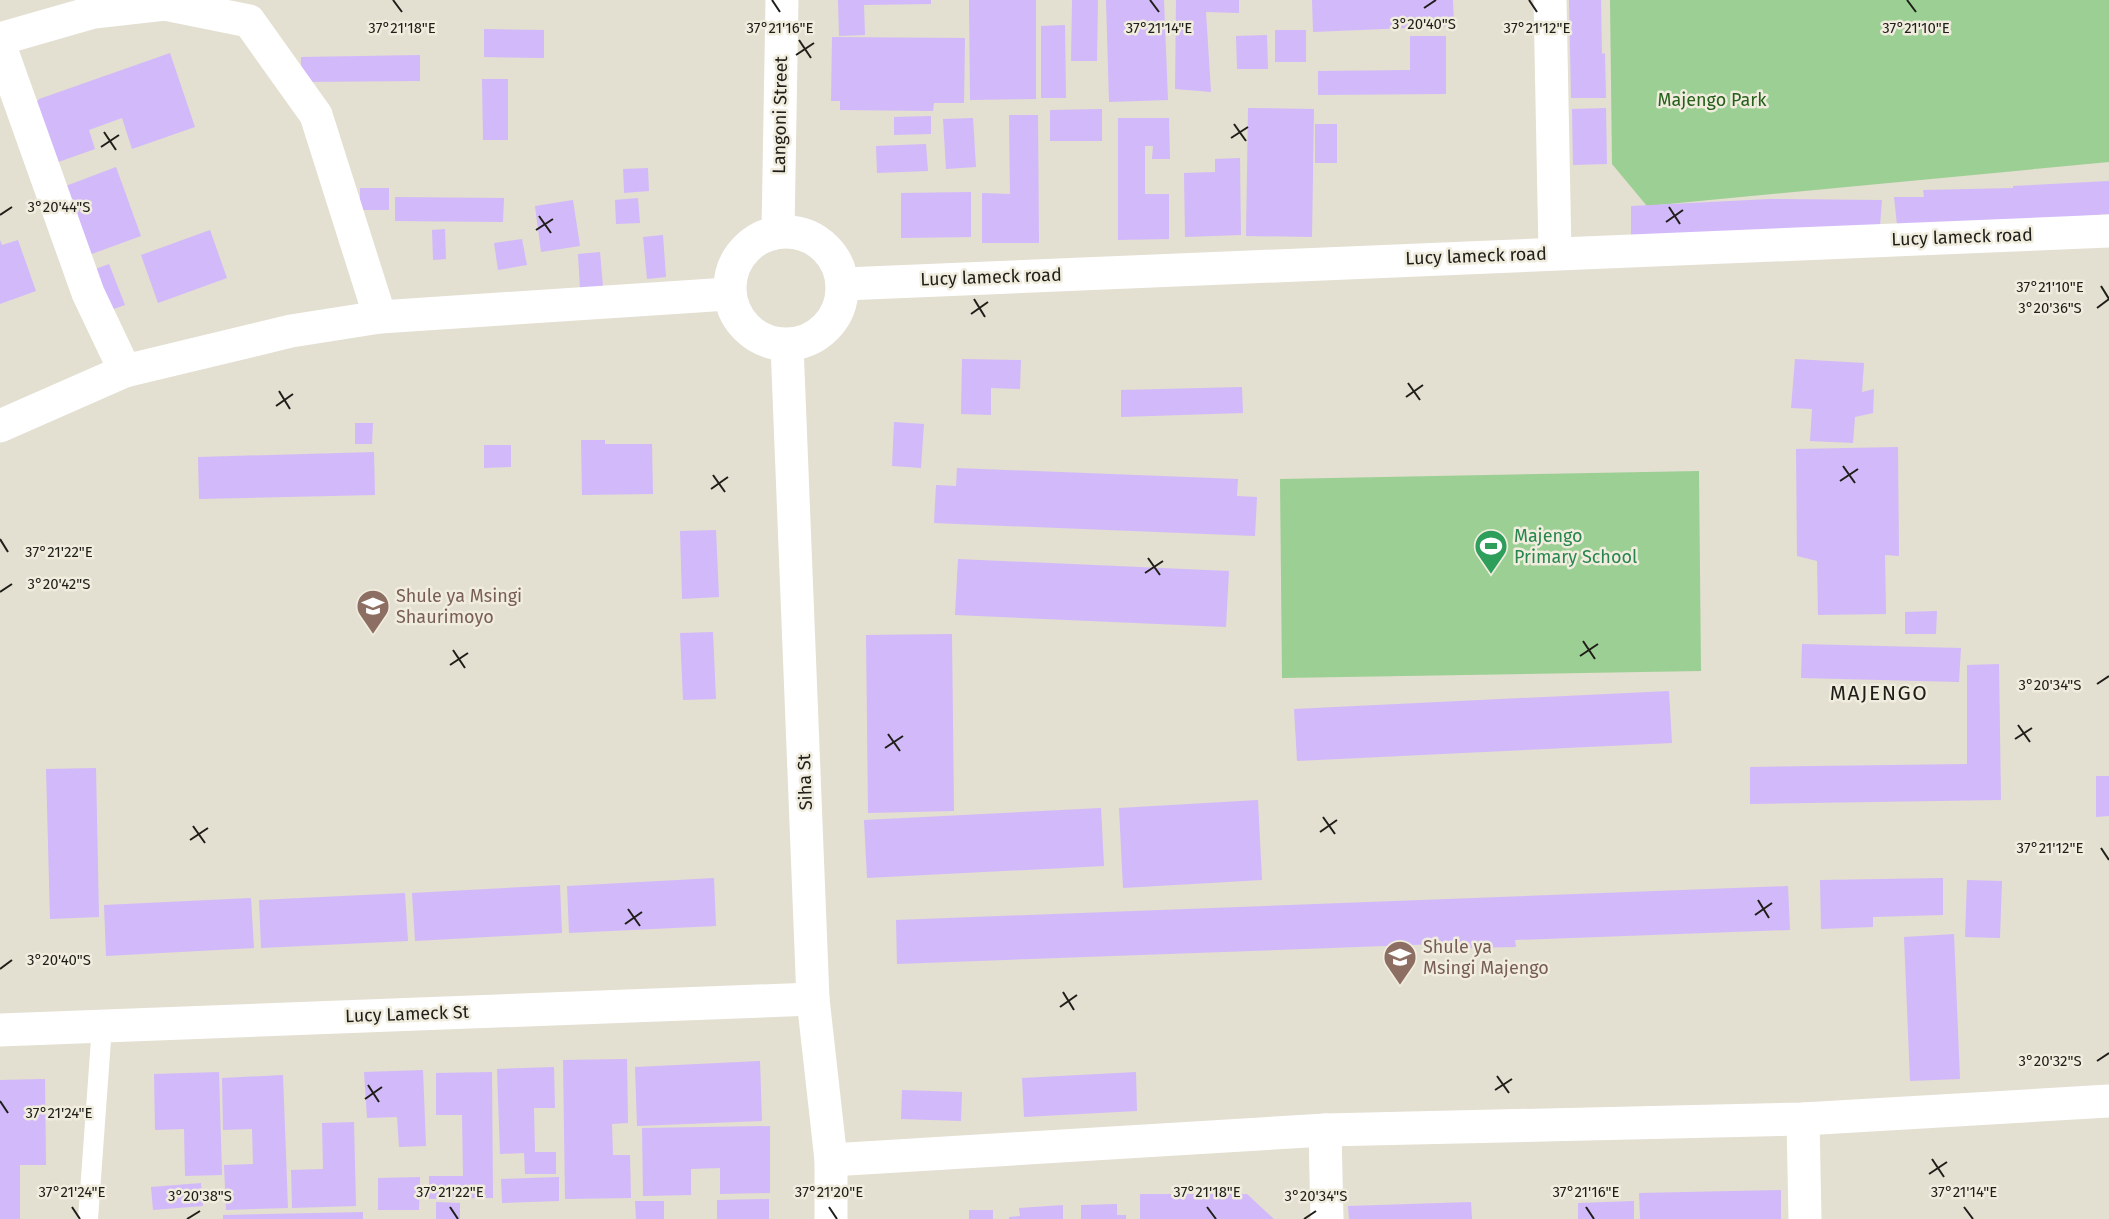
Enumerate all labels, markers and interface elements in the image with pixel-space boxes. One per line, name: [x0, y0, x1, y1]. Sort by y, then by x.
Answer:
text: 3°20'40"S: [1392, 15, 1456, 33]
text: 37°21'18"E: [368, 19, 436, 37]
text: 37°21'16"E: [746, 19, 814, 37]
text: 37°21'14"E: [1126, 19, 1192, 37]
text: 37°21'12"E: [1504, 19, 1570, 37]
text: 37°21'10"E: [1882, 19, 1950, 37]
street label: Langoni Street: [768, 55, 792, 174]
park label: Majengo Park: [1658, 89, 1767, 111]
text: 3°20'44"S: [27, 198, 91, 216]
street label: Lucy lameck road: [1891, 224, 2033, 250]
street label: Lucy lameck road: [1405, 243, 1547, 269]
street label: Lucy lameck road: [920, 264, 1062, 290]
text: 37°21'10"E: [2016, 278, 2084, 296]
text: 3°20'36"S: [2018, 299, 2082, 317]
place label: Majengo Primary School: [1514, 525, 1637, 568]
sports icon: Majengo Primary School: [1473, 528, 1509, 575]
text: 37°21'22"E: [25, 543, 93, 561]
text: 3°20'42"S: [28, 575, 90, 593]
place label: Shule ya Msingi Shaurimoyo: [396, 585, 522, 628]
school or university icon: Shule ya Msingi Shaurimoyo: [355, 588, 391, 635]
text: 3°20'34"S: [2018, 676, 2082, 694]
district label: MAJENGO: [1830, 680, 1928, 706]
street label: Siha St: [793, 753, 817, 811]
text: 37°21'12"E: [2017, 839, 2083, 857]
place label: Shule ya Msingi Majengo: [1423, 936, 1549, 979]
school or university icon: Shule ya Msingi Majengo: [1382, 939, 1418, 986]
text: 3°20'40"S: [27, 951, 91, 969]
street label: Lucy Lameck St: [345, 1001, 470, 1027]
text: 3°20'32"S: [2018, 1052, 2082, 1070]
text: 37°21'24"E: [25, 1104, 93, 1122]
text: 37°21'24"E: [38, 1183, 106, 1201]
text: 37°21'22"E: [416, 1183, 484, 1201]
text: 37°21'20"E: [795, 1183, 863, 1201]
text: 37°21'18"E: [1173, 1183, 1241, 1201]
text: 37°21'16"E: [1552, 1183, 1620, 1201]
text: 37°21'14"E: [1931, 1183, 1997, 1201]
text: 3°20'38"S: [168, 1187, 232, 1205]
text: 3°20'34"S: [1284, 1187, 1348, 1205]

